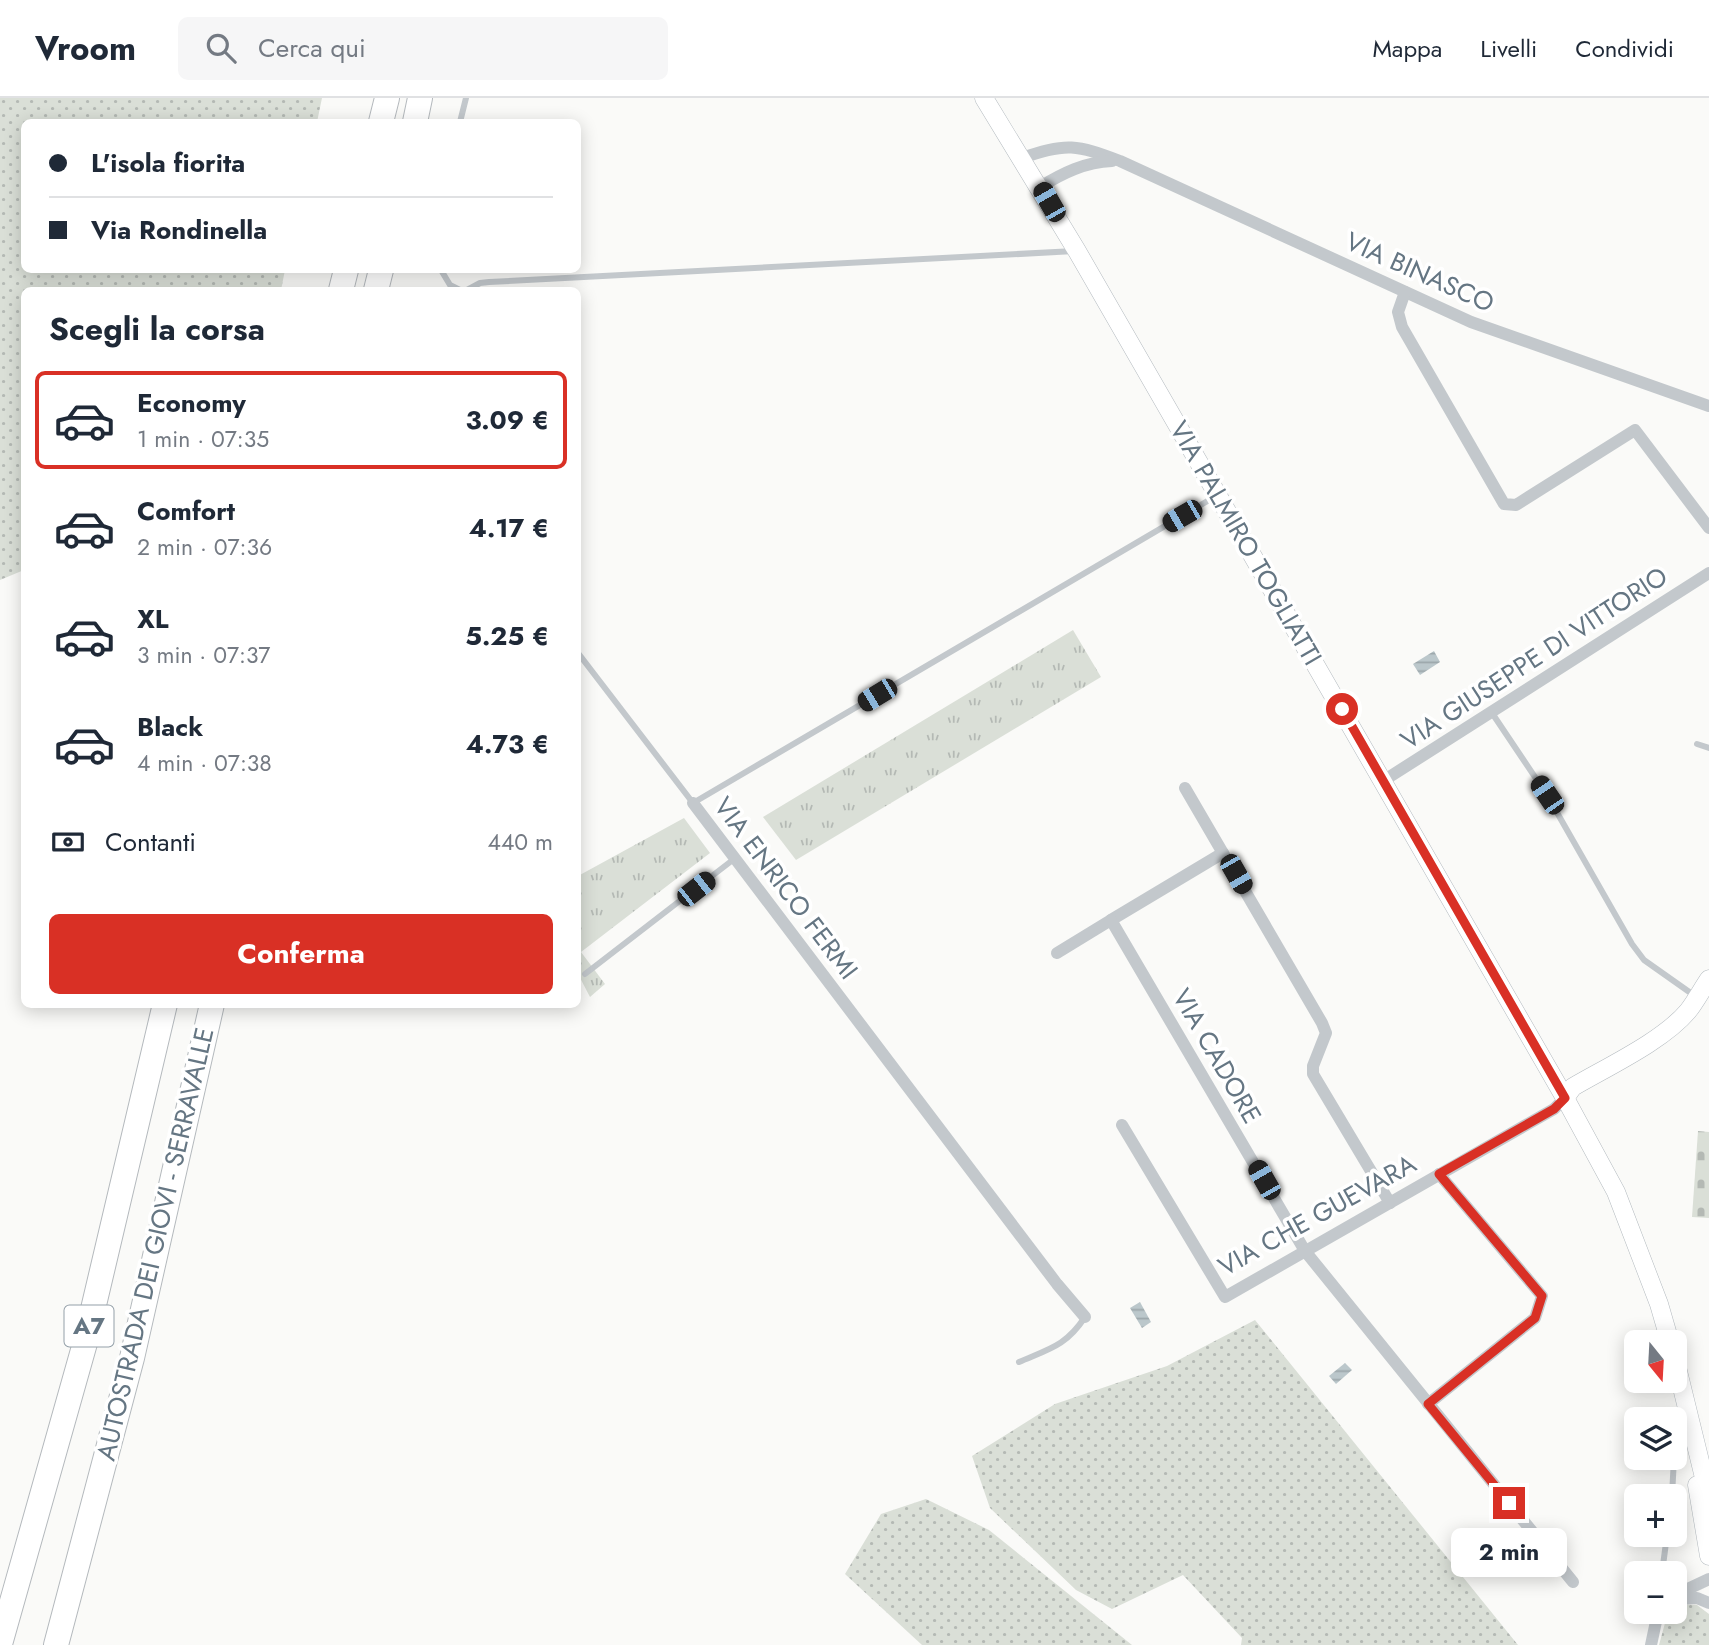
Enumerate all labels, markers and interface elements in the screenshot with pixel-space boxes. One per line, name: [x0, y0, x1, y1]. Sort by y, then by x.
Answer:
search box: [178, 17, 668, 80]
text: Vroom: [35, 25, 136, 72]
icon: search: [202, 29, 240, 67]
text: Cerca qui: [258, 29, 366, 67]
text: Mappa: [1372, 31, 1442, 66]
text: Livelli: [1480, 31, 1537, 66]
text: Condividi: [1575, 31, 1674, 66]
text: L'isola fiorita: [91, 144, 245, 182]
car: [1030, 179, 1069, 225]
text: Via Rondinella: [91, 211, 267, 249]
street label: VIA BINASCO: [1340, 222, 1500, 322]
text: Scegli la corsa: [49, 306, 265, 352]
text: Economy: [137, 384, 246, 422]
icon: car: [53, 389, 116, 452]
text: 3.09 €: [465, 401, 549, 439]
street label: VIA PALMIRO TOGLIATTI: [1160, 414, 1332, 672]
text: 1 min · 07:35: [137, 422, 269, 456]
text: Comfort: [137, 492, 235, 530]
car: [1159, 496, 1206, 536]
icon: car: [53, 497, 116, 560]
text: 4.17 €: [469, 509, 549, 547]
text: 2 min · 07:36: [137, 530, 272, 564]
street label: VIA GIUSEPPE DI VITTORIO: [1393, 557, 1675, 759]
text: XL: [137, 600, 169, 638]
icon: car: [53, 605, 116, 668]
text: 5.25 €: [465, 617, 549, 655]
text: 3 min · 07:37: [137, 638, 270, 672]
car: [854, 675, 901, 715]
route start: [1326, 693, 1358, 725]
text: Black: [137, 708, 203, 746]
icon: car: [53, 713, 116, 776]
text: 4.73 €: [466, 725, 549, 763]
text: 4 min · 07:38: [137, 746, 272, 780]
car: [1527, 772, 1568, 818]
street label: VIA ENRICO FERMI: [705, 789, 867, 987]
icon: cash: [49, 823, 87, 861]
text: Contanti: [105, 823, 196, 861]
text: 440 m: [488, 825, 553, 859]
car: [1217, 851, 1256, 897]
car: [673, 868, 720, 910]
button: Conferma: [49, 914, 553, 994]
street label: VIA CADORE: [1163, 981, 1271, 1131]
street label: AUTOSTRADA DEI GIOVI - SERRAVALLE: [87, 1024, 223, 1464]
street label: VIA CHE GUEVARA: [1211, 1144, 1424, 1285]
car: [1245, 1157, 1284, 1203]
road number: A7: [64, 1306, 114, 1346]
north arrow: [1624, 1330, 1687, 1393]
map controls: [1624, 1330, 1687, 1624]
button: layers: [1624, 1407, 1687, 1470]
button: +: [1624, 1484, 1687, 1547]
route end: [1493, 1487, 1525, 1519]
callout: 2 min: [1451, 1528, 1567, 1576]
text: 2 min: [1479, 1535, 1539, 1569]
button: −: [1624, 1561, 1687, 1624]

